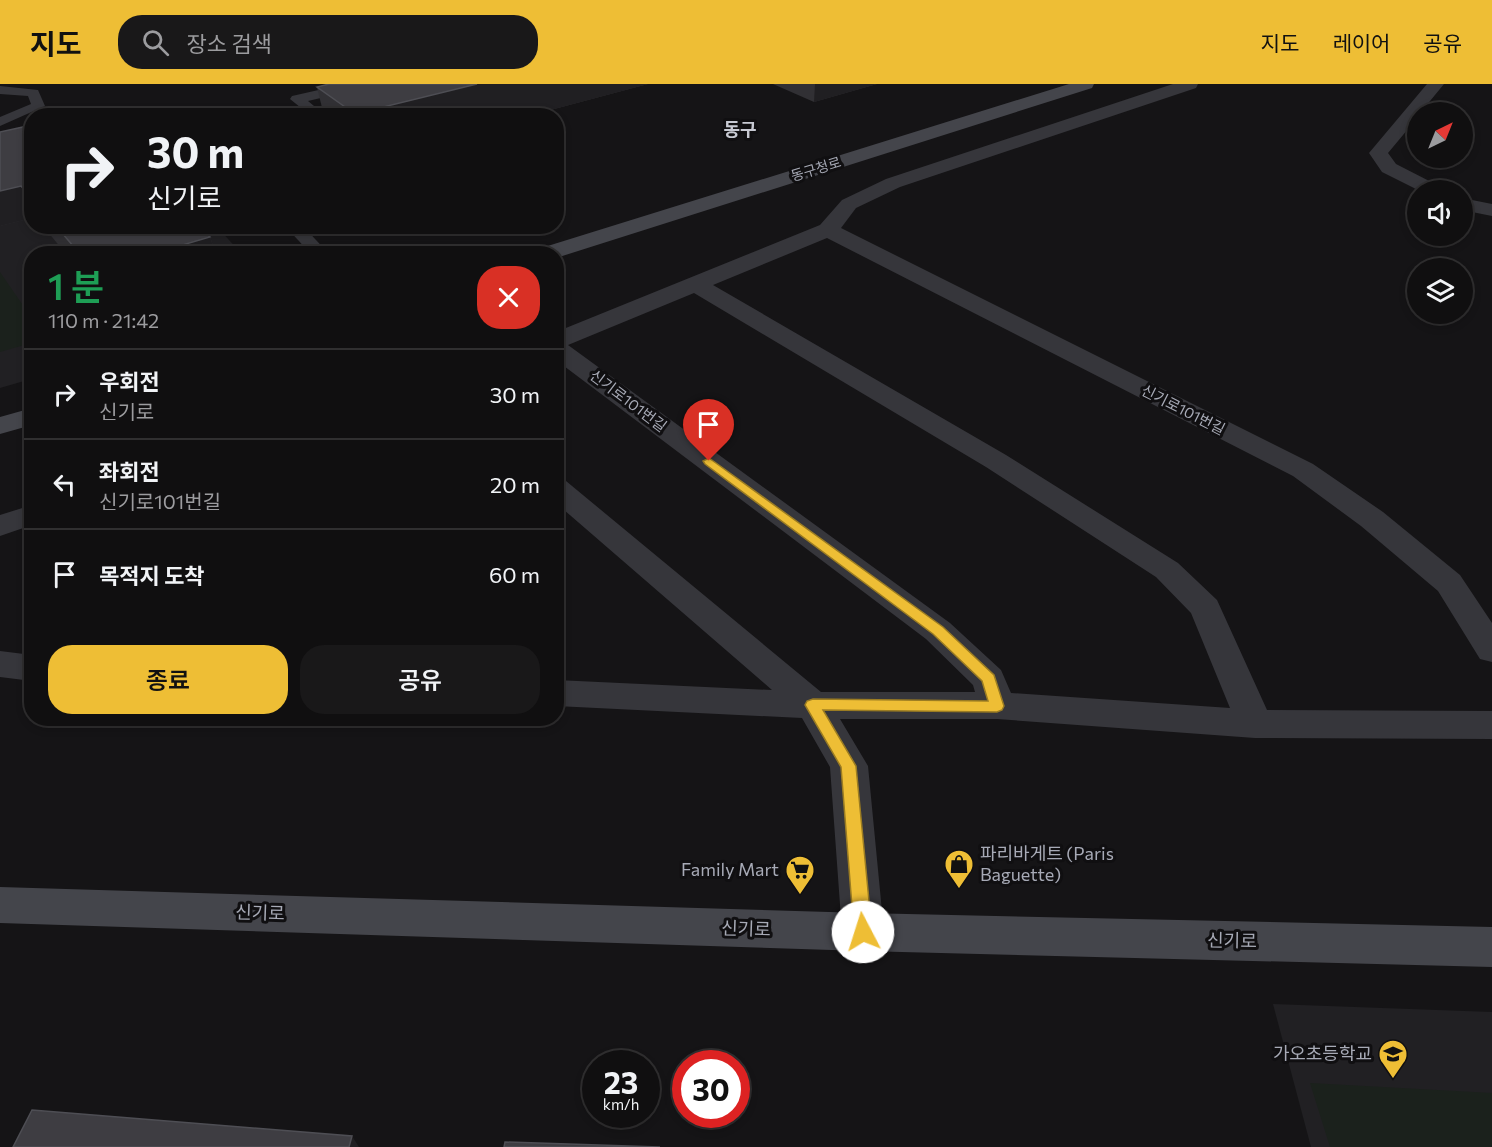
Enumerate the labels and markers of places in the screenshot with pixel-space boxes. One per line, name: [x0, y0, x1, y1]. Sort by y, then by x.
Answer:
pin: [683, 399, 734, 461]
place label: 파리바게트 (Paris Baguette): [980, 842, 1114, 885]
shop icon: 파리바게트 (Paris Baguette): [943, 848, 975, 890]
supermarket icon: Family Mart: [784, 854, 816, 896]
place label: Family Mart: [681, 858, 779, 880]
school or university icon: 가오초등학교: [1377, 1038, 1409, 1080]
place label: 가오초등학교: [1273, 1042, 1372, 1064]

